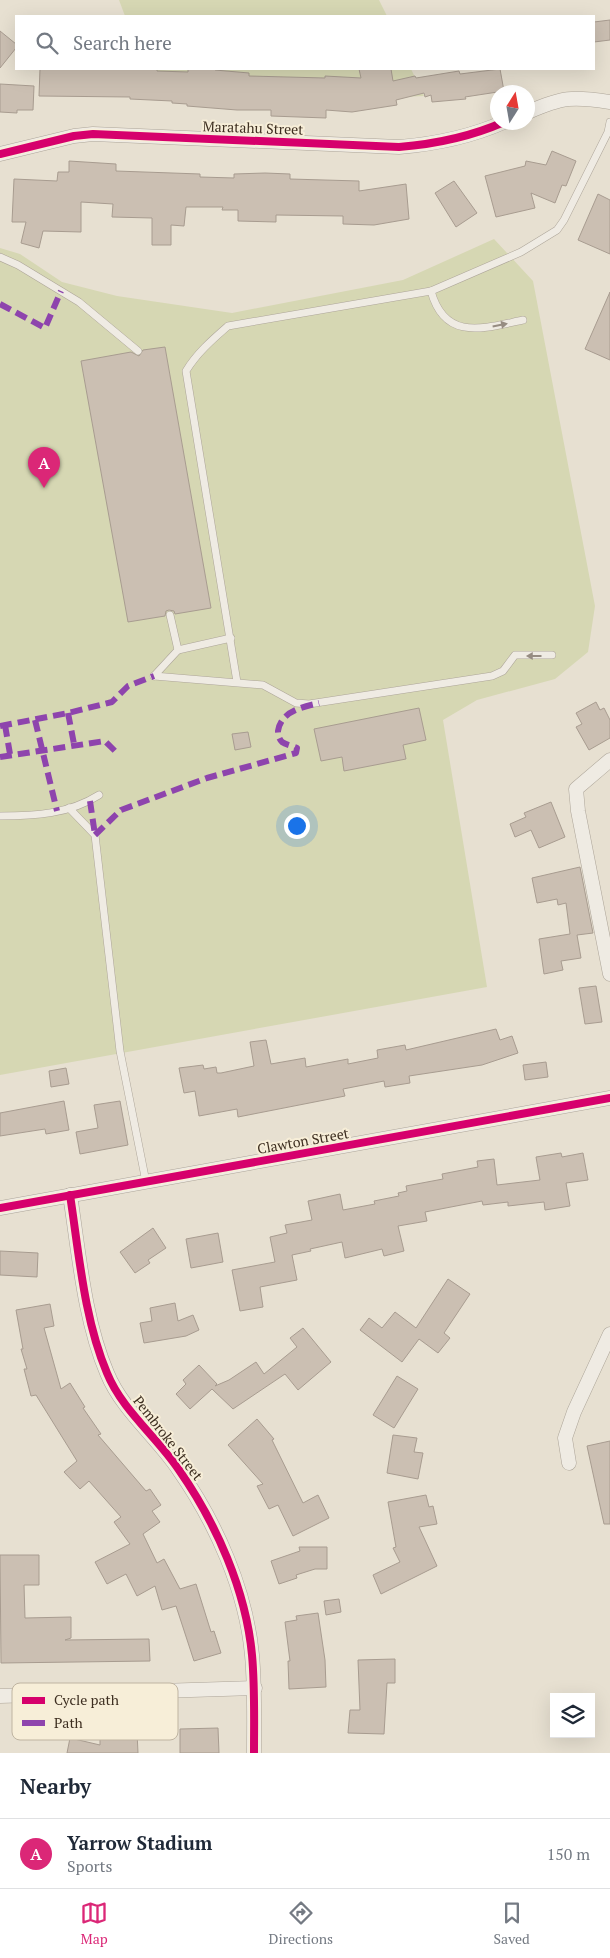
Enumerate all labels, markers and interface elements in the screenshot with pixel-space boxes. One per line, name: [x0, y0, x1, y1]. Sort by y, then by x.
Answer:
search box: [15, 15, 595, 70]
icon: search: [33, 29, 61, 57]
text: Search here: [73, 30, 172, 55]
north arrow: [490, 85, 535, 130]
street label: Maratahu Street: [202, 116, 305, 139]
one-way arrow: [493, 320, 509, 328]
pin: A: [28, 447, 60, 488]
one-way arrow: [525, 652, 541, 660]
your location: [284, 813, 310, 839]
street label: Clawton Street: [256, 1123, 351, 1158]
street label: Pembroke Street: [129, 1391, 208, 1485]
legend: [12, 1683, 178, 1740]
text: Cycle path: [54, 1690, 119, 1709]
map controls: [550, 1693, 595, 1738]
button: layers: [550, 1693, 595, 1738]
text: Path: [54, 1713, 83, 1732]
text: Nearby: [20, 1772, 91, 1800]
text: Yarrow Stadium: [67, 1830, 212, 1855]
text: A: [30, 1843, 42, 1865]
text: 150 m: [547, 1843, 590, 1865]
text: Sports: [67, 1855, 113, 1877]
tab: Map: [80, 1899, 108, 1948]
tab: Directions: [269, 1899, 333, 1948]
tab: Saved: [494, 1899, 530, 1948]

